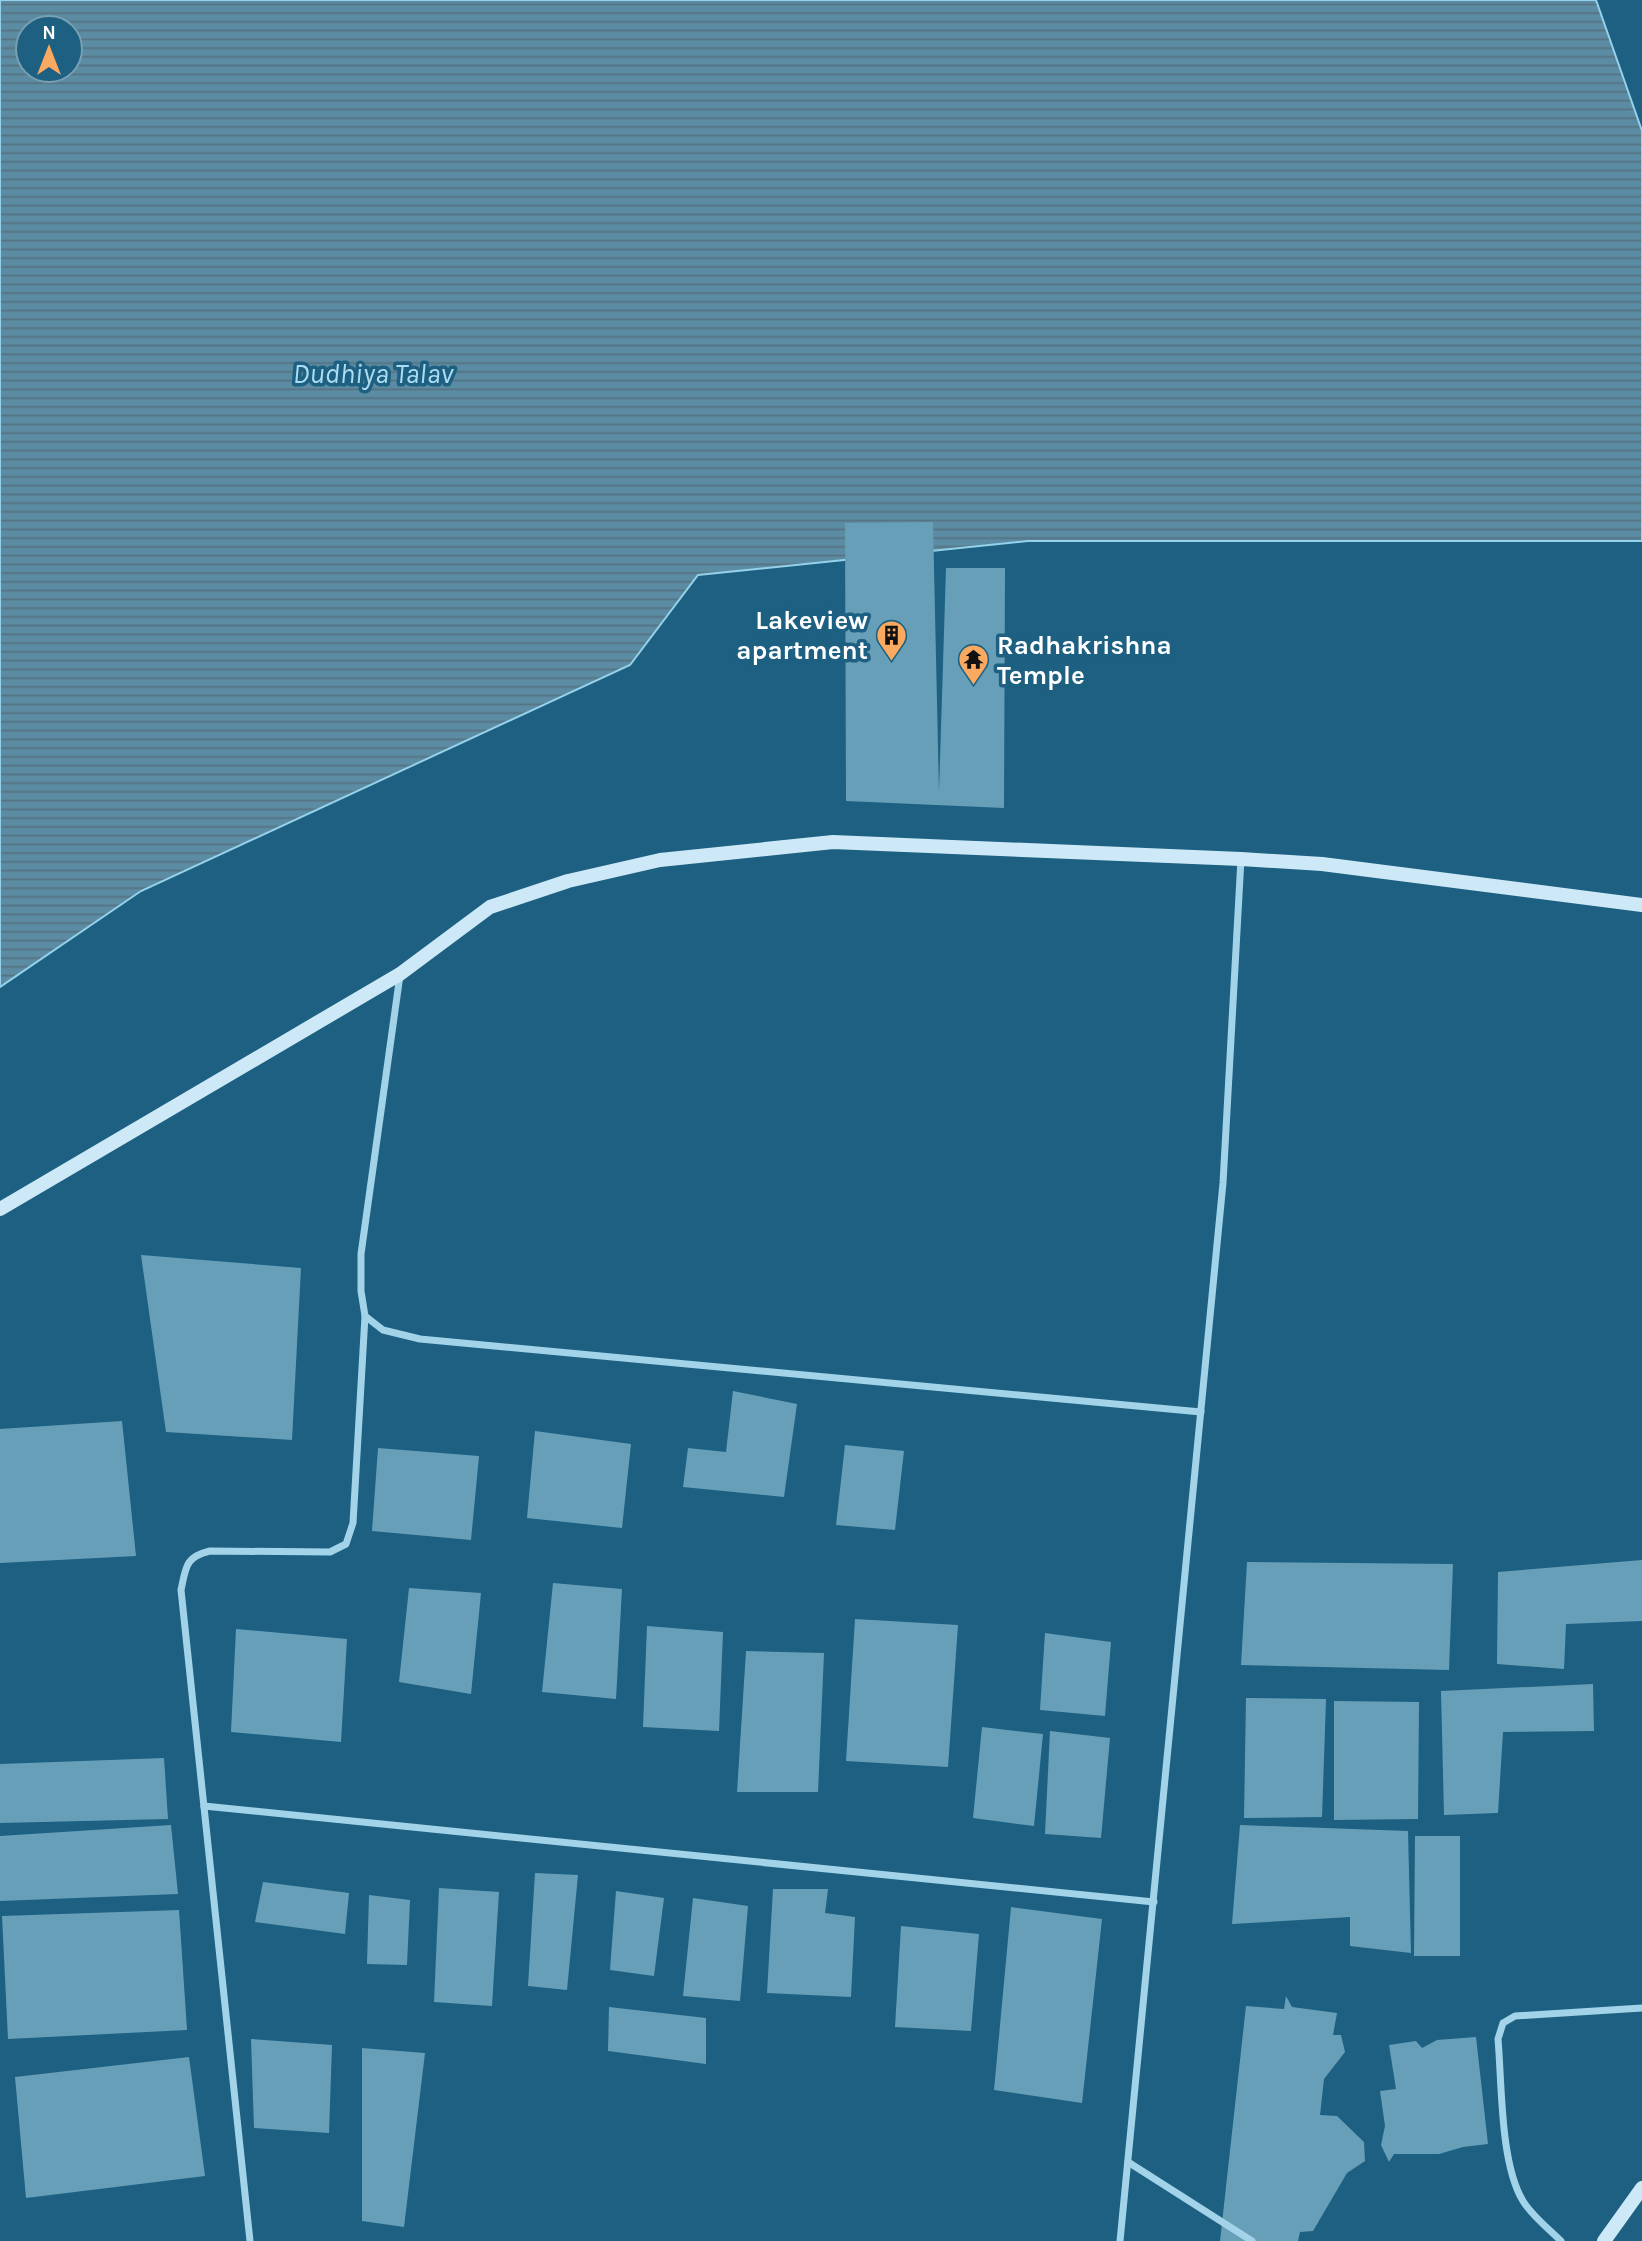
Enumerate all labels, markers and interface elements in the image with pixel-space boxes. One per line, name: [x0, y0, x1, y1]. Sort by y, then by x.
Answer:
north arrow: [14, 14, 84, 84]
text: N: [42, 22, 56, 44]
water label: Dudhiya Talav: [293, 357, 455, 390]
place label: Lakeview apartment: [736, 605, 868, 666]
building icon: Lakeview apartment: [874, 618, 908, 662]
place label: Radhakrishna Temple: [997, 630, 1172, 691]
temple icon: Radhakrishna Temple: [957, 643, 991, 687]

